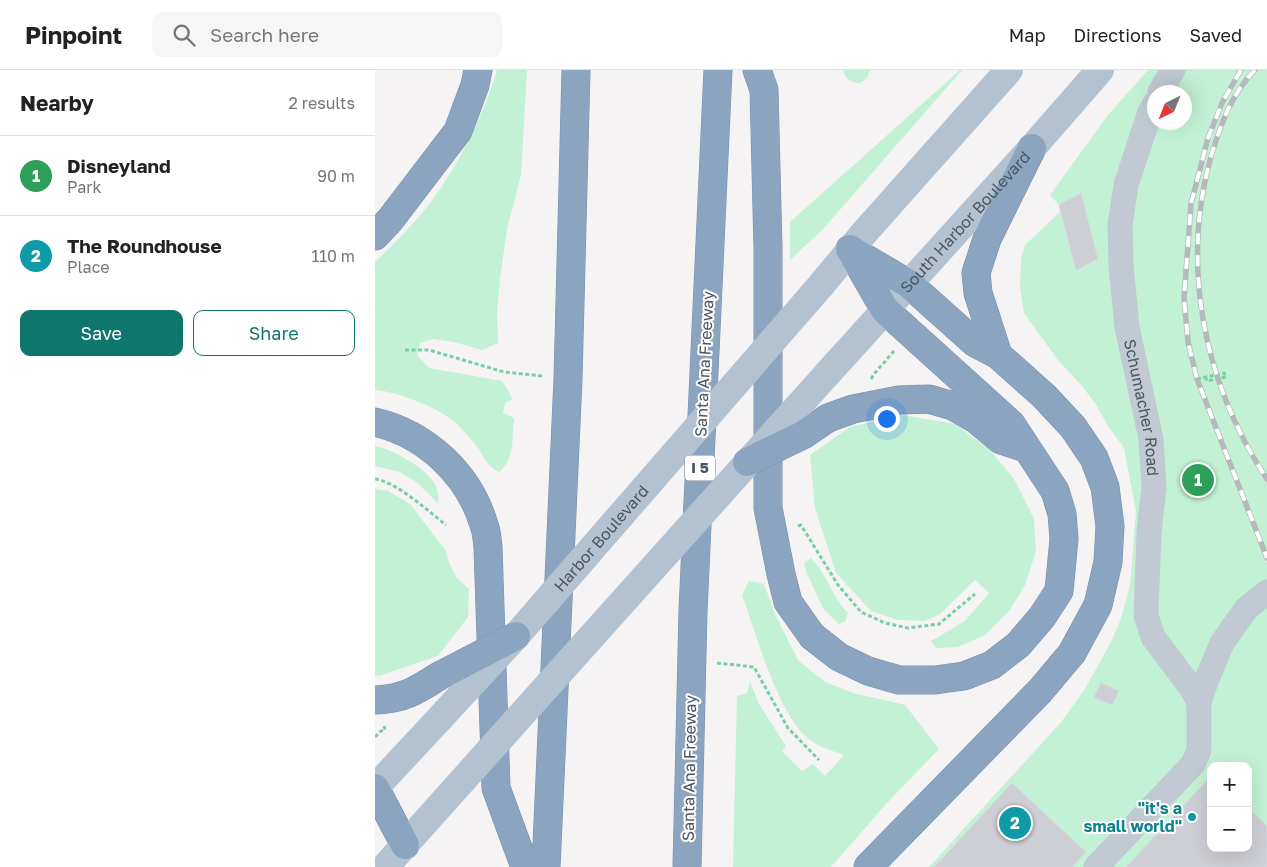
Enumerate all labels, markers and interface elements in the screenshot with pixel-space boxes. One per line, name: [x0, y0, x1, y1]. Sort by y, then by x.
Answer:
search box: [152, 12, 502, 57]
text: Pinpoint: [25, 20, 122, 49]
icon: search: [170, 21, 198, 49]
text: Search here: [210, 23, 319, 46]
text: Map: [1009, 24, 1045, 46]
text: Directions: [1073, 24, 1161, 46]
text: Saved: [1189, 24, 1242, 46]
north arrow: [1147, 85, 1192, 130]
text: Nearby: [20, 90, 94, 116]
text: 2 results: [289, 93, 355, 113]
street label: South Harbor Boulevard: [896, 147, 1034, 297]
text: Disneyland: [67, 154, 171, 177]
text: 1: [32, 166, 40, 186]
text: 90 m: [317, 166, 355, 186]
text: Park: [67, 177, 102, 197]
text: The Roundhouse: [67, 234, 222, 257]
text: 2: [31, 246, 41, 266]
text: 110 m: [311, 246, 355, 266]
text: Place: [67, 257, 110, 277]
street label: Santa Ana Freeway: [690, 290, 718, 438]
button: Save: [20, 310, 183, 356]
button: Share: [193, 310, 355, 356]
street label: Schumacher Road: [1120, 337, 1163, 477]
your location: [874, 406, 900, 432]
road number: I 5: [685, 456, 715, 480]
pin: 1: [1182, 461, 1214, 499]
street label: Harbor Boulevard: [549, 481, 653, 596]
street label: Santa Ana Freeway: [678, 695, 700, 841]
map controls: [1207, 762, 1252, 852]
button: +: [1207, 762, 1252, 807]
place label: "it's a small world": [1084, 798, 1182, 836]
pin: 2: [999, 804, 1031, 842]
button: −: [1207, 807, 1252, 852]
marker: "it's a small world": [1186, 811, 1198, 823]

